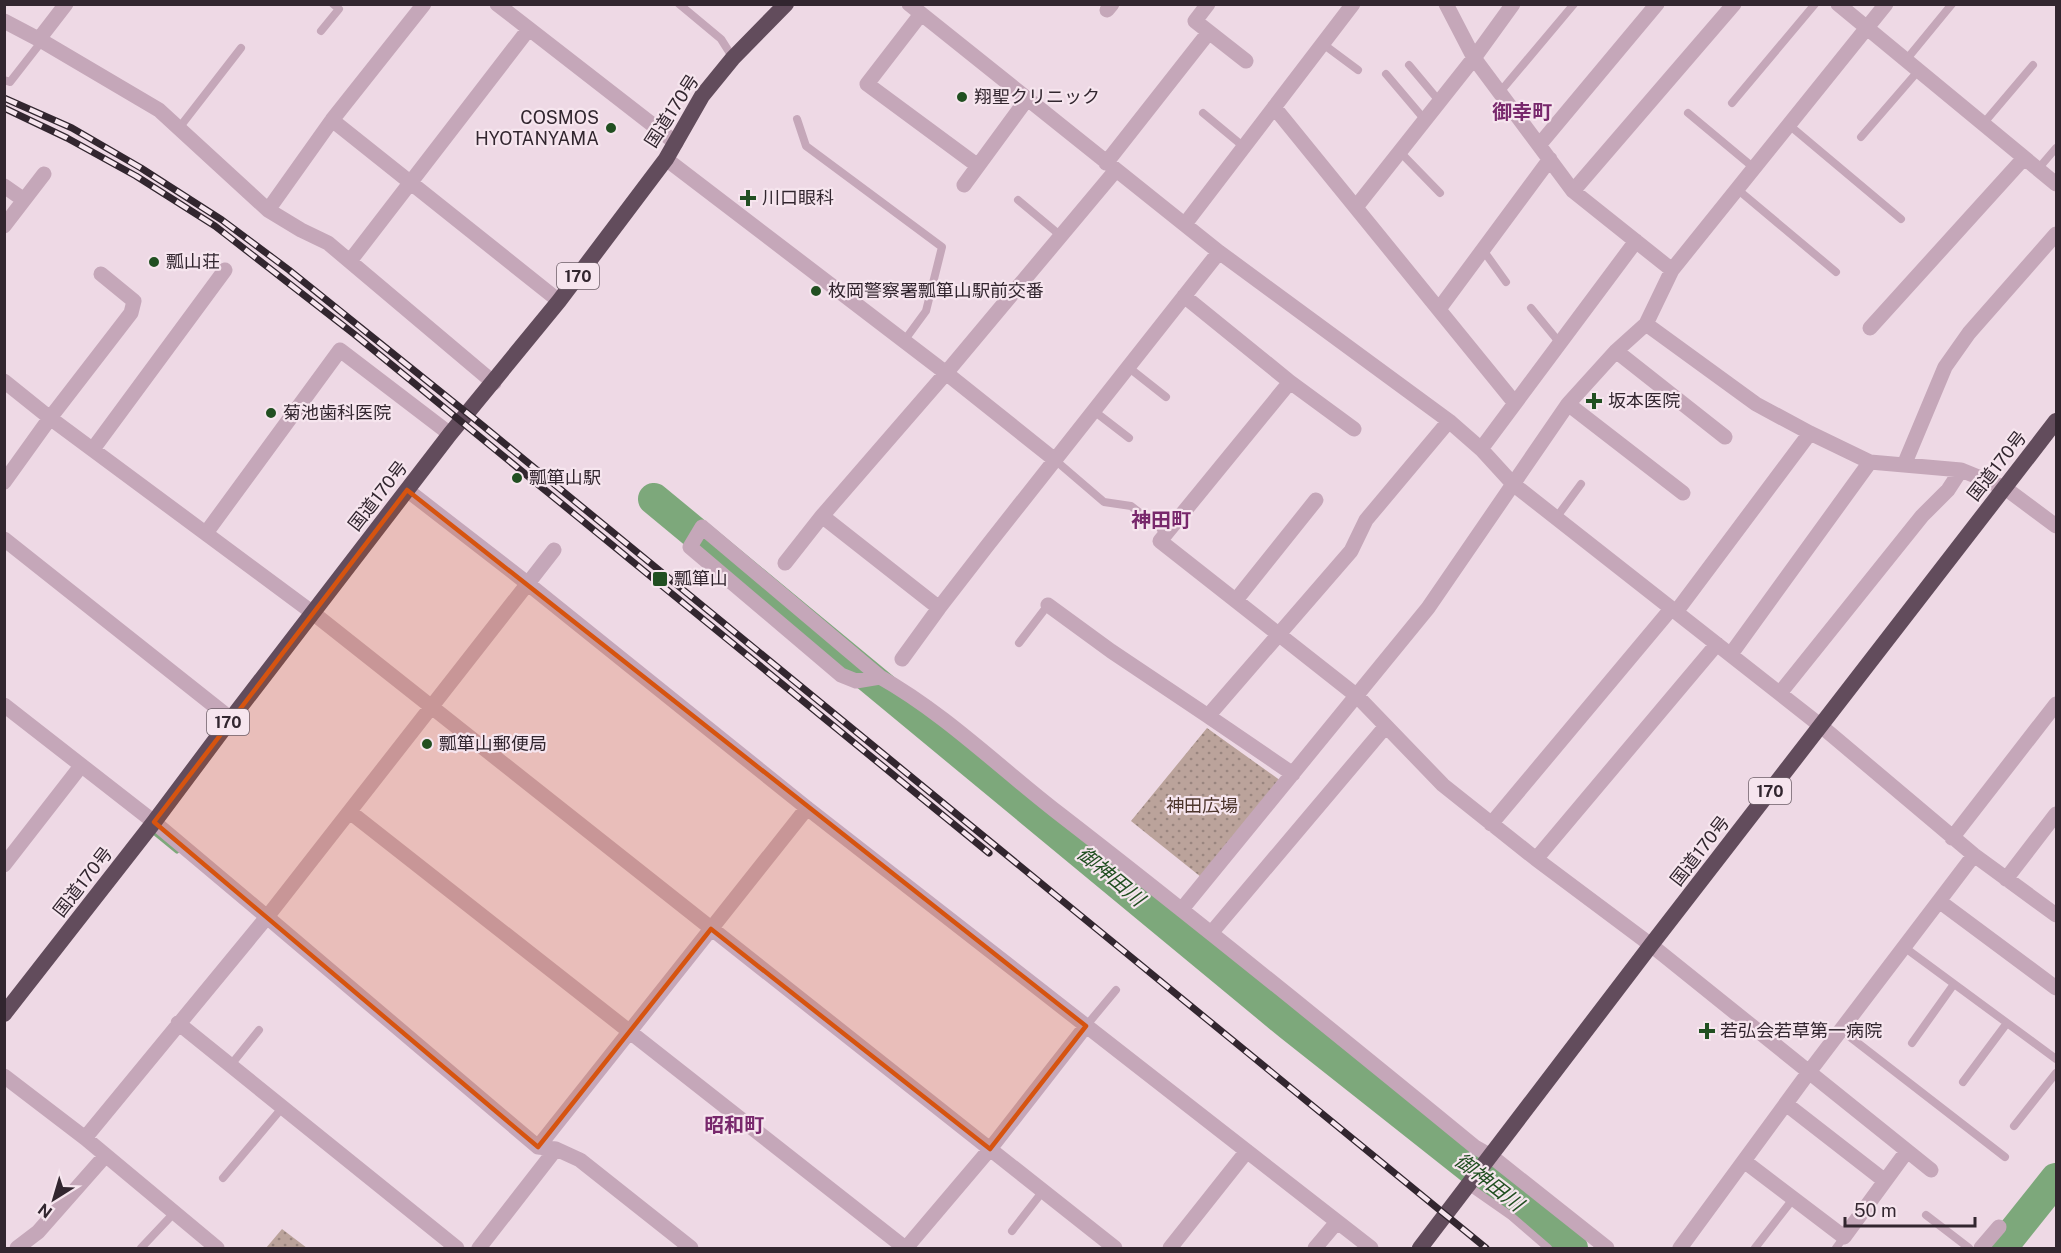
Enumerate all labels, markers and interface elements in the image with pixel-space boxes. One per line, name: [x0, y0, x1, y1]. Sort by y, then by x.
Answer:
street label: 国道170号: [640, 70, 703, 151]
place label: 翔聖クリニック: [974, 86, 1100, 107]
marker: 翔聖クリニック: [955, 90, 969, 104]
district label: 御幸町: [1492, 100, 1552, 124]
place label: COSMOS HYOTANYAMA: [475, 107, 599, 149]
marker: COSMOS HYOTANYAMA: [604, 121, 618, 135]
place label: 川口眼科: [762, 187, 834, 208]
marker: 川口眼科: [739, 189, 757, 207]
place label: 瓢山荘: [166, 251, 220, 272]
marker: 瓢山荘: [147, 255, 161, 269]
road number: 170: [557, 263, 599, 289]
place label: 枚岡警察署瓢箪山駅前交番: [828, 280, 1044, 301]
marker: 枚岡警察署瓢箪山駅前交番: [809, 284, 823, 298]
place label: 坂本医院: [1608, 390, 1680, 411]
marker: 坂本医院: [1585, 392, 1603, 410]
place label: 菊池歯科医院: [283, 402, 391, 423]
marker: 菊池歯科医院: [264, 406, 278, 420]
street label: 国道170号: [1963, 427, 2030, 505]
street label: 国道170号: [344, 457, 411, 535]
place label: 瓢箪山駅: [529, 467, 601, 488]
marker: 瓢箪山駅: [510, 471, 524, 485]
district label: 神田町: [1131, 508, 1191, 532]
place label: 瓢箪山: [674, 568, 728, 589]
marker: 瓢箪山: [651, 570, 669, 588]
road number: 170: [207, 709, 249, 735]
place label: 瓢箪山郵便局: [439, 733, 547, 754]
marker: 瓢箪山郵便局: [420, 737, 434, 751]
road number: 170: [1749, 778, 1791, 804]
park label: 神田広場: [1166, 795, 1238, 816]
street label: 国道170号: [1666, 812, 1733, 890]
water label: 御神田川: [1073, 841, 1151, 912]
street label: 国道170号: [49, 843, 116, 921]
place label: 若弘会若草第一病院: [1720, 1020, 1882, 1041]
marker: 若弘会若草第一病院: [1698, 1022, 1716, 1040]
district label: 昭和町: [704, 1113, 764, 1137]
water label: 御神田川: [1450, 1148, 1529, 1217]
north arrow: [24, 1169, 84, 1229]
scale bar: [1845, 1190, 1976, 1228]
text: N: [35, 1199, 56, 1222]
text: 50 m: [1854, 1200, 1897, 1221]

